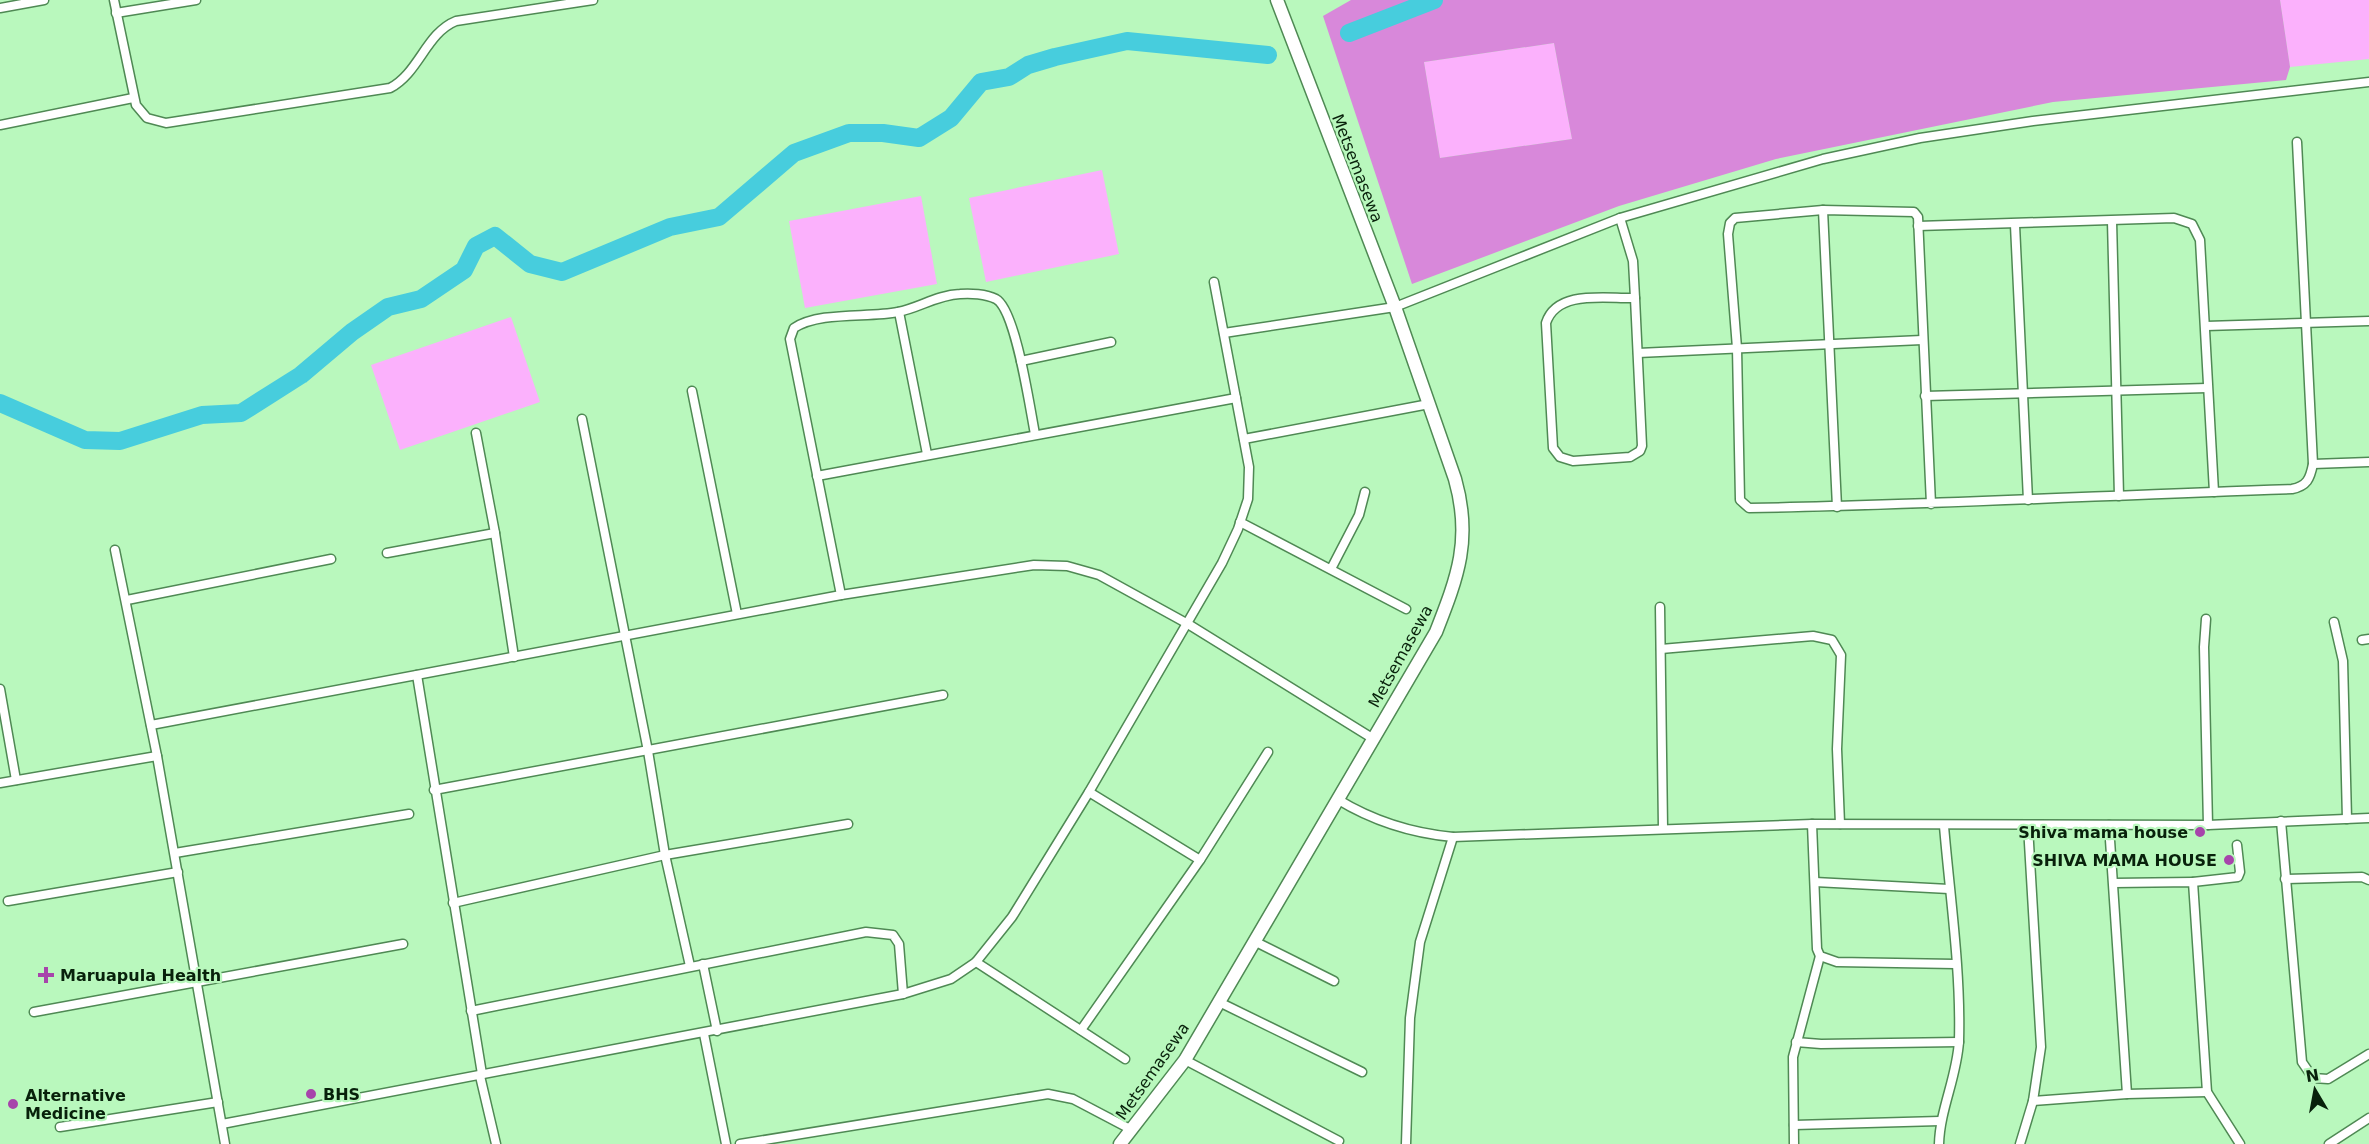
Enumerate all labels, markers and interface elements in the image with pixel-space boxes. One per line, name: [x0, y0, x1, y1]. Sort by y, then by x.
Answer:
street label: Metsemasewa: [1328, 111, 1387, 225]
street label: Metsemasewa: [1364, 602, 1437, 711]
place label: Shiva mama house: [2018, 823, 2188, 842]
marker: Shiva mama house: [2193, 825, 2207, 839]
place label: SHIVA MAMA HOUSE: [2032, 851, 2217, 870]
marker: SHIVA MAMA HOUSE: [2222, 853, 2236, 867]
marker: Maruapula Health: [37, 966, 55, 984]
place label: Maruapula Health: [60, 966, 221, 985]
street label: Metsemasewa: [1112, 1019, 1193, 1124]
north arrow: [2285, 1060, 2345, 1120]
text: N: [2304, 1065, 2321, 1086]
place label: BHS: [323, 1085, 360, 1104]
place label: Alternative Medicine: [25, 1086, 126, 1123]
marker: BHS: [304, 1087, 318, 1101]
marker: Alternative Medicine: [6, 1097, 20, 1111]

